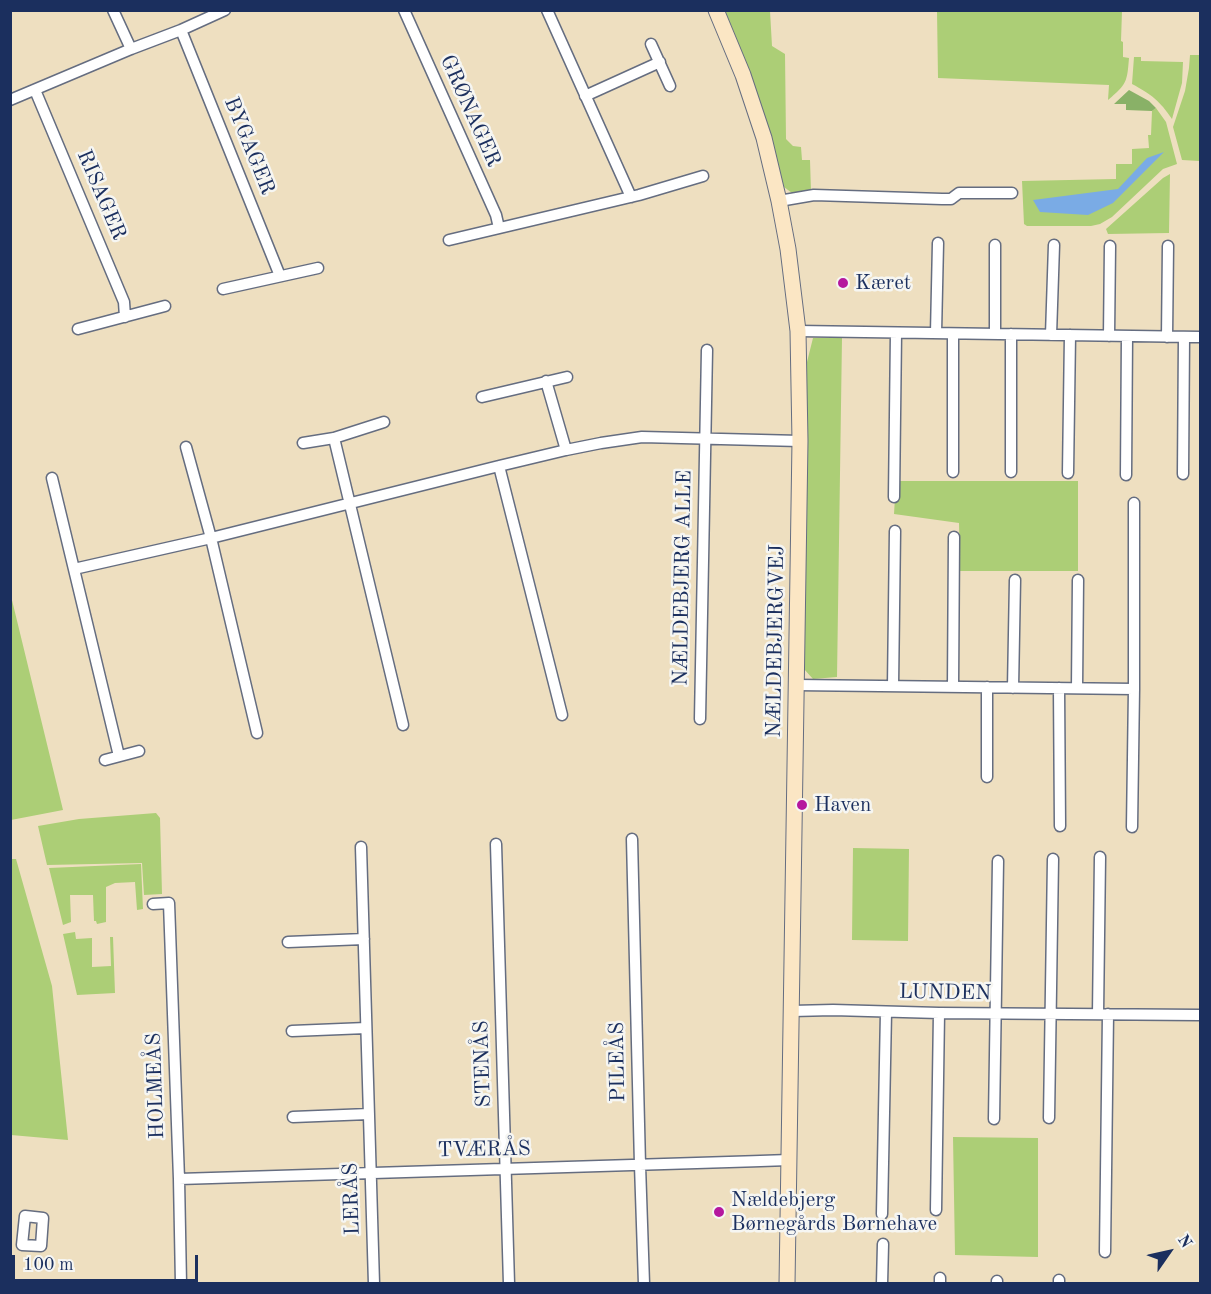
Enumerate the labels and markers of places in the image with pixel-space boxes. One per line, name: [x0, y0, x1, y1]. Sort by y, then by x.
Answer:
place label: Kæret: [855, 270, 911, 296]
marker: Kæret: [836, 276, 850, 290]
place label: Haven: [814, 792, 871, 818]
marker: Haven: [795, 798, 809, 812]
place label: Nældebjerg Børnegårds Børnehave: [731, 1187, 937, 1237]
marker: Nældebjerg Børnegårds Børnehave: [712, 1205, 726, 1219]

